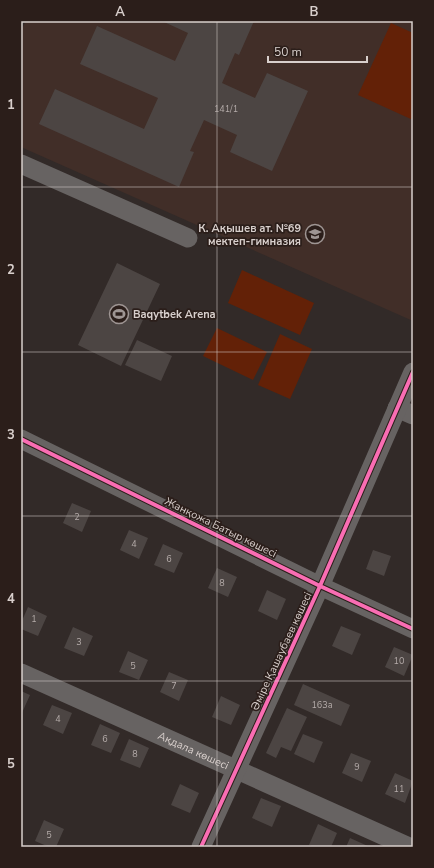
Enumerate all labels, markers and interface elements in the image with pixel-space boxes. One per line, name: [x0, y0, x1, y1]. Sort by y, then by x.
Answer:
text: A: [115, 3, 125, 21]
text: B: [310, 3, 319, 21]
scale bar: [268, 38, 367, 64]
text: 50 m: [274, 44, 302, 60]
text: 1: [7, 96, 15, 114]
house number: 141/1: [214, 103, 238, 115]
place label: К. Ақышев ат. №69 мектеп-гимназия: [198, 221, 301, 249]
school or university icon: К. Ақышев ат. №69 мектеп-гимназия: [304, 223, 326, 245]
text: 2: [7, 261, 15, 279]
sports icon: Baqytbek Arena: [108, 303, 130, 325]
place label: Baqytbek Arena: [133, 307, 216, 322]
text: 3: [7, 426, 15, 444]
street label: Жанқожа Батыр көшесі: [162, 494, 279, 561]
house number: 2: [74, 511, 80, 523]
house number: 4: [131, 538, 137, 550]
house number: 6: [166, 553, 172, 565]
house number: 8: [219, 577, 225, 589]
text: 4: [7, 590, 15, 608]
street label: Әміре Қашаубаев көшесі: [247, 590, 316, 713]
house number: 1: [31, 613, 37, 625]
house number: 3: [76, 636, 82, 648]
house number: 10: [394, 655, 404, 667]
house number: 5: [130, 660, 136, 672]
house number: 7: [171, 680, 177, 692]
house number: 163а: [311, 699, 333, 711]
house number: 4: [55, 713, 61, 725]
street label: Ақдала көшесі: [155, 728, 231, 773]
house number: 6: [102, 733, 108, 745]
house number: 8: [132, 748, 138, 760]
text: 5: [7, 755, 15, 773]
house number: 9: [354, 761, 360, 773]
house number: 11: [394, 783, 404, 795]
house number: 5: [46, 829, 52, 841]

